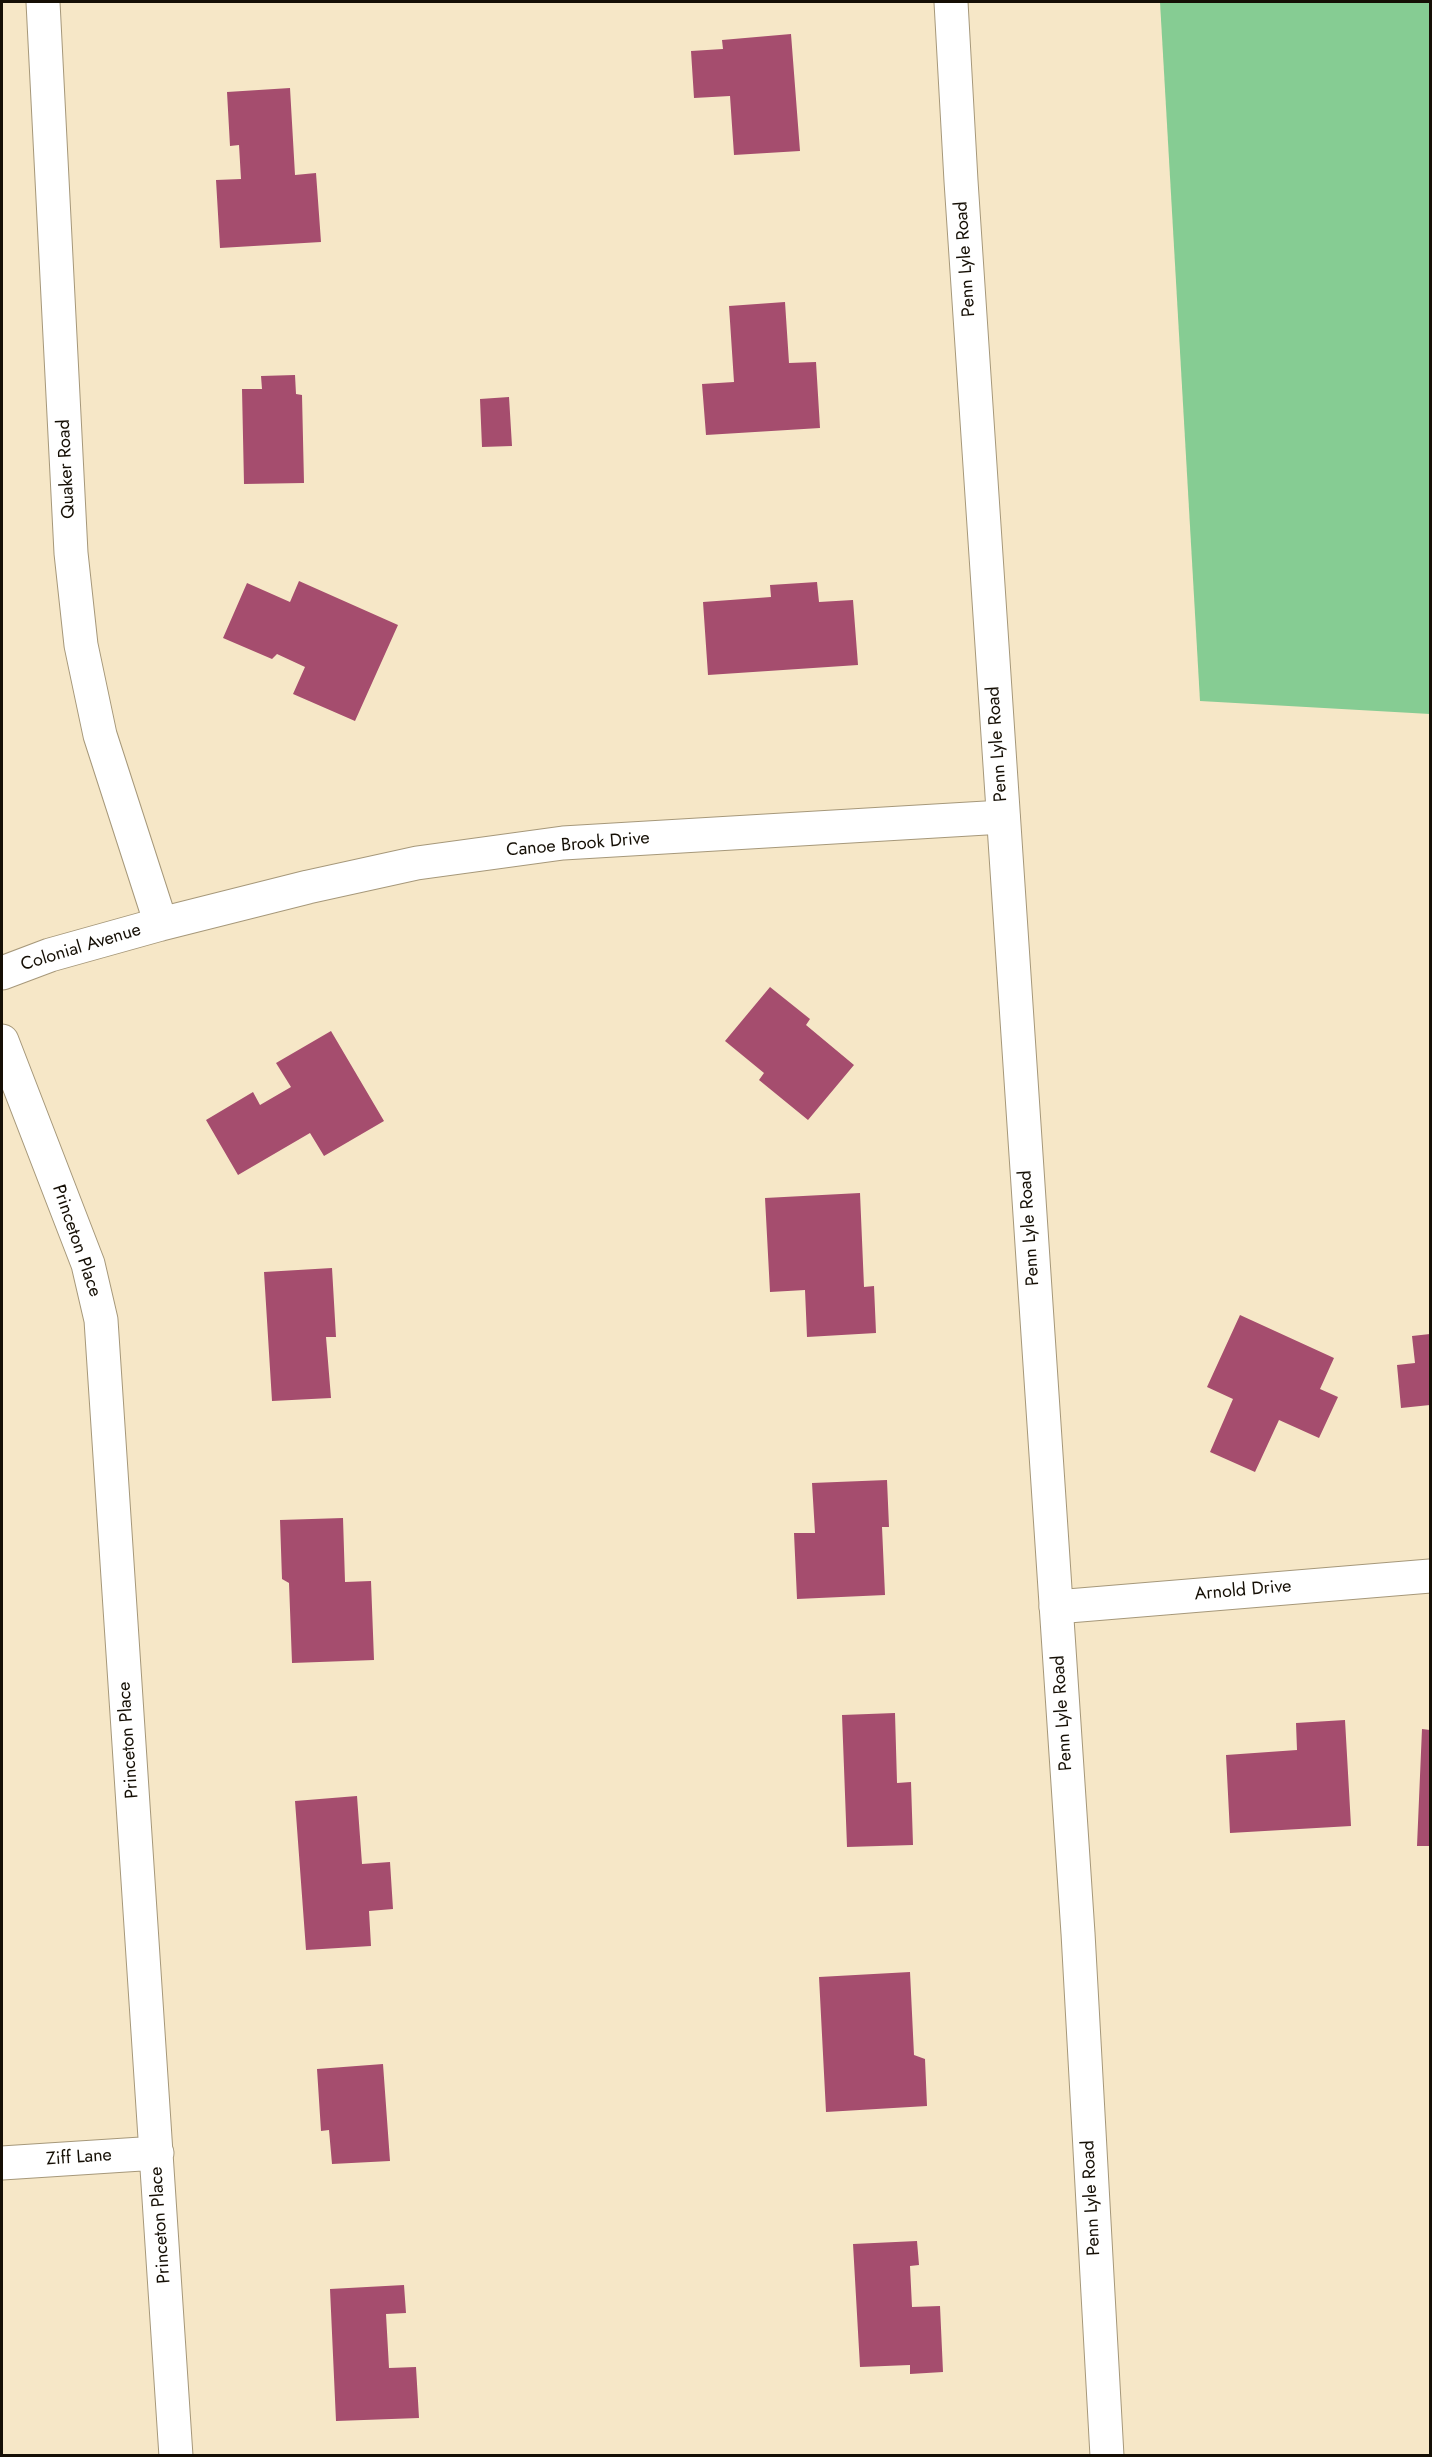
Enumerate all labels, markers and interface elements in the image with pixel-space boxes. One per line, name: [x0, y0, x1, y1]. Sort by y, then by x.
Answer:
street label: Penn Lyle Road: [951, 201, 981, 317]
street label: Quaker Road: [54, 419, 80, 519]
street label: Penn Lyle Road: [983, 686, 1013, 802]
street label: Canoe Brook Drive: [505, 828, 651, 862]
street label: Colonial Avenue: [18, 919, 144, 977]
street label: Penn Lyle Road: [1015, 1170, 1045, 1286]
street label: Princeton Place: [47, 1182, 105, 1300]
street label: Arnold Drive: [1194, 1576, 1292, 1606]
street label: Penn Lyle Road: [1048, 1655, 1078, 1771]
street label: Princeton Place: [114, 1681, 144, 1799]
street label: Penn Lyle Road: [1078, 2140, 1106, 2256]
street label: Ziff Lane: [45, 2145, 113, 2171]
street label: Princeton Place: [146, 2166, 176, 2284]

